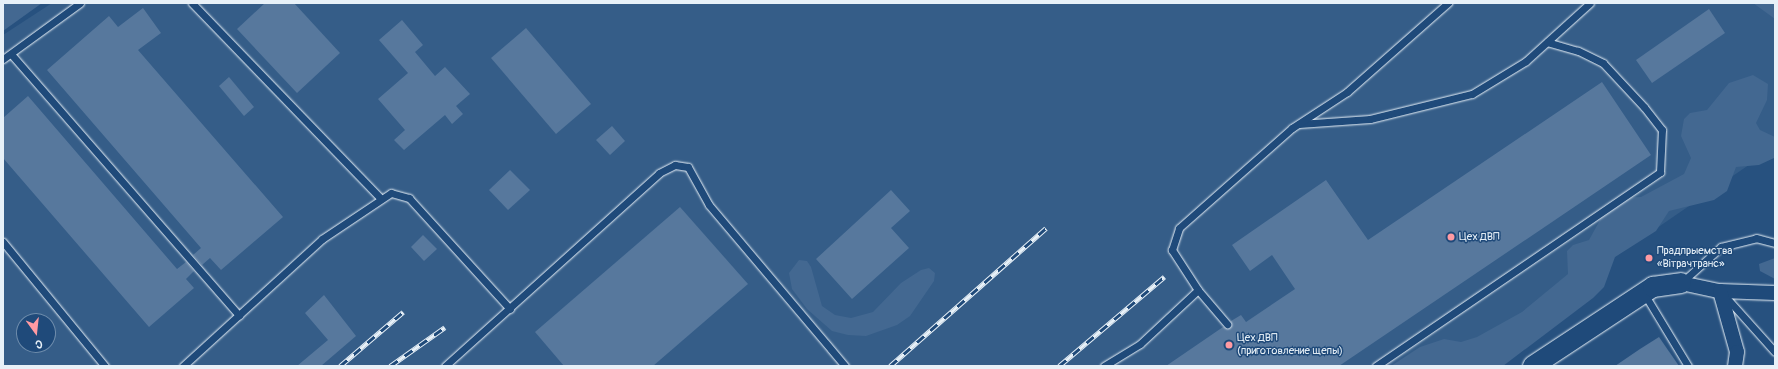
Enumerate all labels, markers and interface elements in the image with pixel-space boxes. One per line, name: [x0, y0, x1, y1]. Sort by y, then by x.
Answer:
place label: Цех ДВП: [1459, 230, 1500, 244]
marker: Цех ДВП: [1446, 232, 1456, 242]
place label: Прадпрыемства «Вітрачтранс»: [1657, 245, 1732, 271]
marker: Прадпрыемства «Вітрачтранс»: [1644, 253, 1654, 263]
north arrow: [16, 313, 56, 353]
place label: Цех ДВП (приготовление щепы): [1237, 332, 1343, 358]
text: С: [34, 337, 44, 351]
marker: Цех ДВП (приготовление щепы): [1224, 340, 1234, 350]

